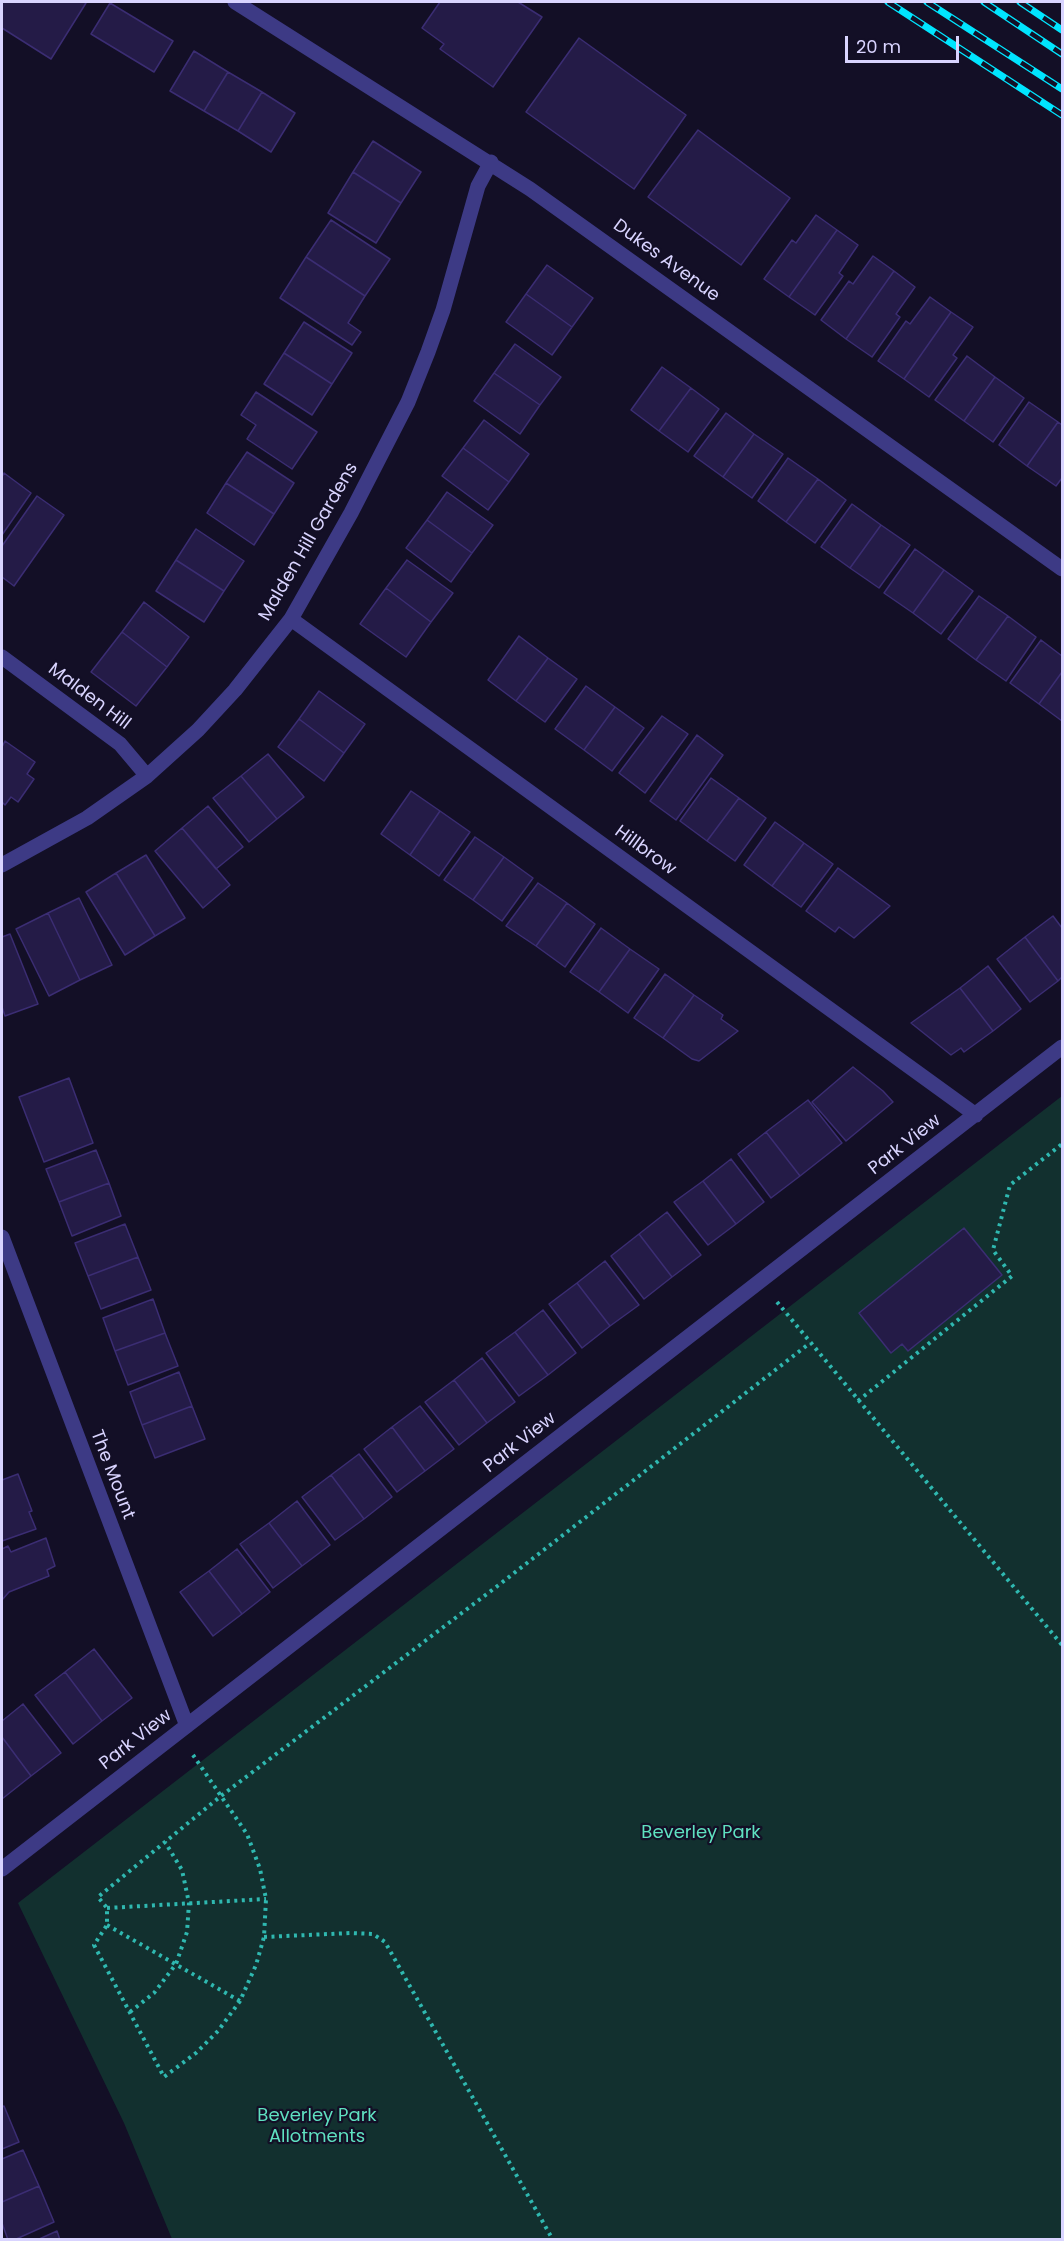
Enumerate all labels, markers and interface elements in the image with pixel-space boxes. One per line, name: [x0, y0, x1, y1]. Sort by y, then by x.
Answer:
scale bar: [848, 24, 962, 62]
text: 20 m: [856, 34, 901, 59]
street label: Dukes Avenue: [608, 215, 724, 307]
street label: Malden Hill Gardens: [255, 459, 363, 625]
street label: Malden Hill: [44, 659, 134, 735]
street label: Hillbrow: [610, 821, 680, 881]
street label: Park View: [865, 1110, 945, 1180]
street label: Park View: [480, 1408, 560, 1478]
street label: The Mount: [85, 1427, 139, 1523]
street label: Park View: [96, 1705, 176, 1775]
park label: Beverley Park: [641, 1822, 761, 1844]
park label: Beverley Park Allotments: [257, 2105, 377, 2148]

